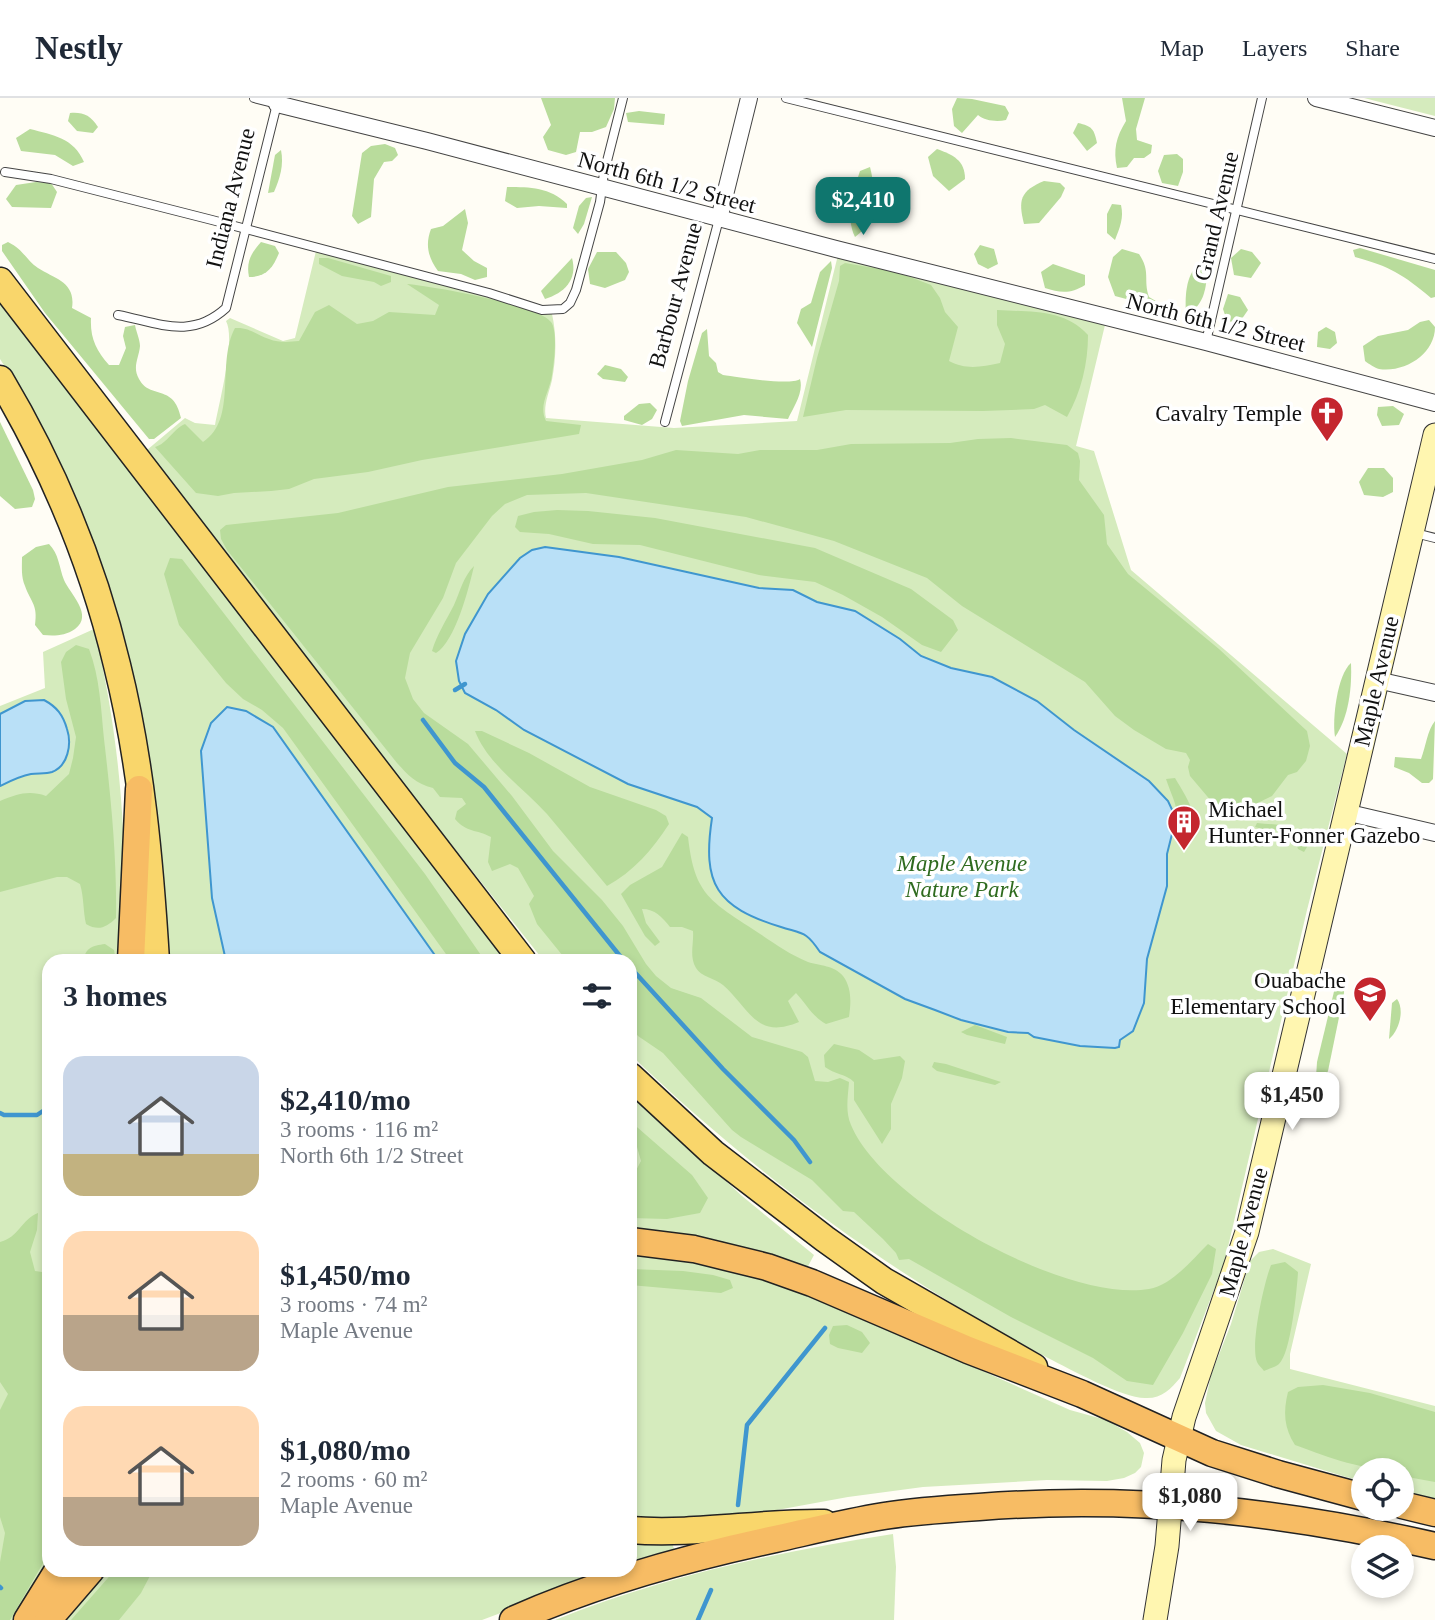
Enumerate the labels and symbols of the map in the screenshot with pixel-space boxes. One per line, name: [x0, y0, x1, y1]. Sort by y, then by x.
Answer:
street label: Indiana Avenue: [201, 126, 260, 271]
street label: North 6th 1/2 Street: [575, 147, 759, 218]
street label: Grand Avenue: [1189, 149, 1243, 283]
pin: $2,410: [806, 178, 920, 237]
street label: Barbour Avenue: [644, 220, 707, 371]
street label: North 6th 1/2 Street: [1124, 288, 1308, 357]
church icon: Cavalry Temple: [1308, 394, 1346, 443]
place label: Cavalry Temple: [1155, 401, 1302, 426]
street label: Maple Avenue: [1349, 613, 1404, 749]
place label: Michael Hunter-Fonner Gazebo: [1208, 797, 1420, 848]
building icon: Michael Hunter-Fonner Gazebo: [1165, 803, 1203, 852]
park label: Maple Avenue Nature Park: [896, 851, 1027, 902]
place label: Ouabache Elementary School: [1170, 968, 1346, 1019]
school or university icon: Ouabache Elementary School: [1351, 974, 1389, 1023]
pin: $1,450: [1235, 1072, 1349, 1132]
street label: Maple Avenue: [1214, 1165, 1273, 1300]
pin: $1,080: [1133, 1474, 1247, 1533]

